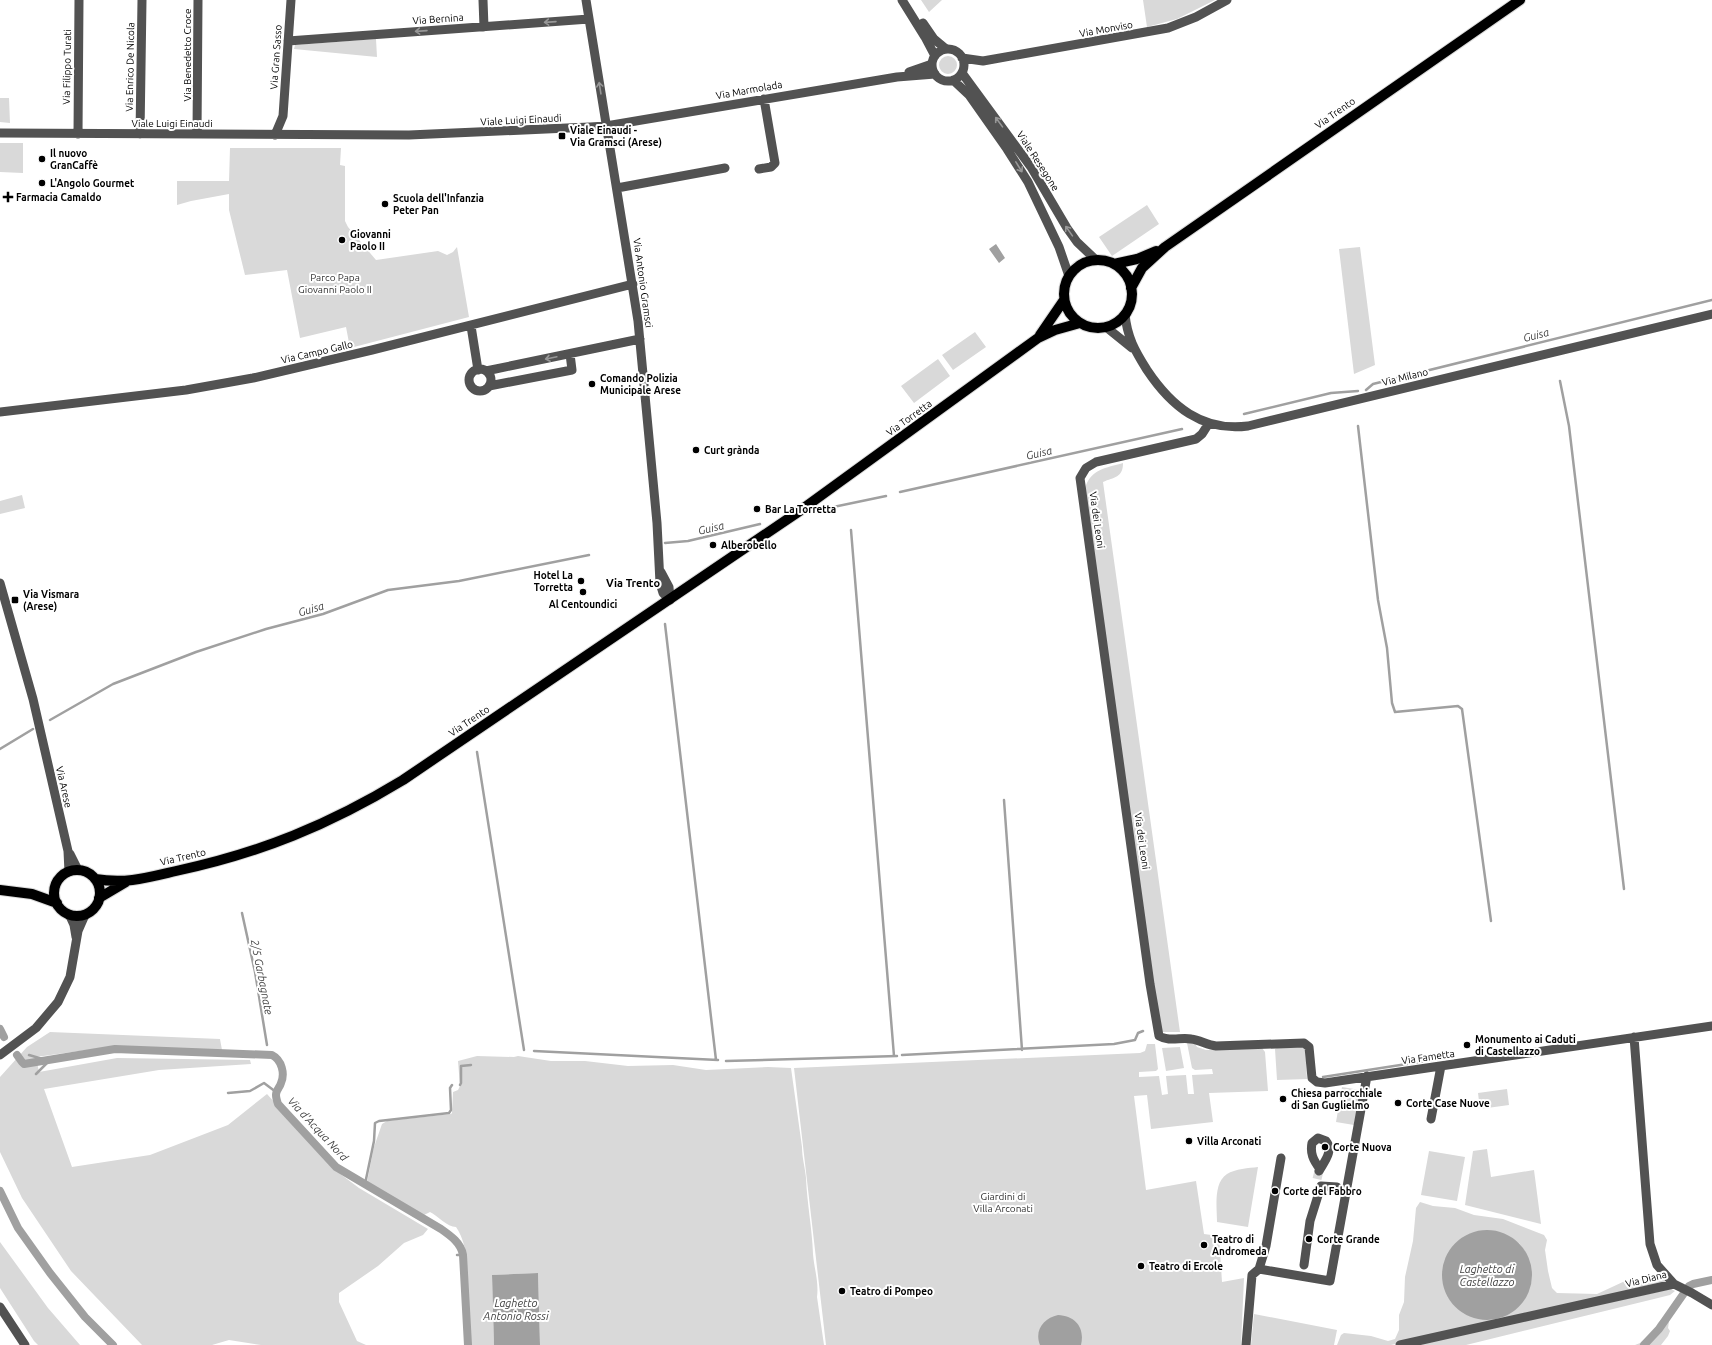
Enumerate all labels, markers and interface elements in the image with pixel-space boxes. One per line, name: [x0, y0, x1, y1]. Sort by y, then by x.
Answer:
street label: Via Benedetto Croce: [182, 9, 193, 101]
street label: Via Bernina: [412, 12, 464, 26]
one-way arrow: [544, 19, 557, 26]
street label: Via Monviso: [1078, 19, 1134, 39]
street label: Via Enrico De Nicola: [124, 22, 136, 112]
street label: Via Gran Sasso: [268, 24, 284, 90]
one-way arrow: [415, 28, 428, 35]
street label: Via Filippo Turati: [61, 29, 73, 105]
street label: Via Marmolada: [715, 79, 783, 101]
one-way arrow: [596, 82, 604, 95]
street label: Via Trento: [1313, 95, 1357, 131]
street label: Viale Luigi Einaudi: [480, 112, 562, 128]
one-way arrow: [995, 117, 1003, 128]
street label: Viale Luigi Einaudi: [131, 118, 213, 129]
place label: Viale Einaudi - Via Gramsci (Arese): [570, 125, 662, 149]
street label: Viale Resegone: [1015, 129, 1061, 193]
marker: Viale Einaudi - Via Gramsci (Arese): [557, 131, 567, 141]
place label: Il nuovo GranCaffè: [50, 148, 98, 171]
marker: Il nuovo GranCaffè: [37, 154, 47, 164]
one-way arrow: [1015, 161, 1023, 173]
marker: L'Angolo Gourmet: [37, 178, 47, 188]
place label: L'Angolo Gourmet: [50, 178, 135, 189]
marker: Farmacia Camaldo: [3, 192, 13, 202]
place label: Farmacia Camaldo: [16, 192, 101, 203]
place label: Scuola dell'Infanzia Peter Pan: [393, 193, 484, 216]
marker: Scuola dell'Infanzia Peter Pan: [380, 199, 390, 209]
one-way arrow: [1065, 226, 1073, 237]
place label: Giovanni Paolo II: [350, 229, 391, 252]
marker: Giovanni Paolo II: [337, 235, 347, 245]
street label: Via Antonio Gramsci: [631, 237, 655, 329]
park label: Parco Papa Giovanni Paolo II: [298, 272, 372, 295]
water label: Guisa: [1522, 326, 1550, 344]
street label: Via Campo Gallo: [280, 338, 354, 366]
one-way arrow: [545, 355, 558, 363]
street label: Via Milano: [1381, 366, 1429, 388]
place label: Comando Polizia Municipale Arese: [600, 373, 681, 396]
marker: Comando Polizia Municipale Arese: [587, 379, 597, 389]
street label: Via Torretta: [884, 398, 934, 438]
water label: Guisa: [1025, 444, 1053, 462]
marker: Curt grànda: [691, 445, 701, 455]
place label: Curt grànda: [704, 445, 760, 456]
street label: Via dei Leoni: [1088, 491, 1106, 549]
marker: Bar La Torretta: [752, 504, 762, 514]
place label: Bar La Torretta: [765, 504, 836, 515]
water label: Guisa: [697, 519, 725, 537]
marker: Alberobello: [708, 540, 718, 550]
place label: Alberobello: [721, 540, 777, 551]
place label: Hotel La Torretta: [533, 570, 573, 593]
marker: Hotel La Torretta: [576, 576, 586, 586]
district label: Via Trento: [606, 577, 660, 589]
marker: Al Centoundici: [578, 587, 588, 597]
place label: Via Vismara (Arese): [23, 589, 79, 613]
marker: Via Vismara (Arese): [10, 595, 20, 605]
place label: Al Centoundici: [549, 599, 618, 610]
water label: Guisa: [297, 600, 325, 618]
street label: Via Trento: [447, 703, 491, 739]
street label: Via Arese: [54, 765, 74, 809]
street label: Via dei Leoni: [1133, 812, 1151, 870]
street label: Via Trento: [159, 846, 207, 868]
water label: 2/5 Garbagnate: [249, 938, 275, 1016]
place label: Monumento ai Caduti di Castellazzo: [1475, 1034, 1576, 1057]
marker: Monumento ai Caduti di Castellazzo: [1462, 1040, 1472, 1050]
street label: Via Fametta: [1401, 1048, 1455, 1066]
place label: Chiesa parrocchiale di San Guglielmo: [1291, 1088, 1383, 1111]
marker: Chiesa parrocchiale di San Guglielmo: [1278, 1094, 1288, 1104]
water label: Via d'Acqua Nord: [286, 1095, 351, 1164]
marker: Corte Case Nuove: [1393, 1098, 1403, 1108]
place label: Corte Case Nuove: [1406, 1098, 1490, 1109]
marker: Villa Arconati: [1184, 1136, 1194, 1146]
place label: Villa Arconati: [1197, 1136, 1261, 1147]
marker: Corte Nuova: [1320, 1142, 1330, 1152]
place label: Corte Nuova: [1333, 1142, 1392, 1153]
marker: Corte del Fabbro: [1270, 1186, 1280, 1196]
place label: Corte del Fabbro: [1283, 1186, 1362, 1197]
park label: Giardini di Villa Arconati: [973, 1191, 1033, 1214]
place label: Teatro di Andromeda: [1212, 1234, 1267, 1257]
marker: Corte Grande: [1304, 1234, 1314, 1244]
place label: Corte Grande: [1317, 1234, 1380, 1245]
marker: Teatro di Andromeda: [1199, 1240, 1209, 1250]
marker: Teatro di Ercole: [1136, 1261, 1146, 1271]
place label: Teatro di Ercole: [1149, 1261, 1223, 1272]
water label: Laghetto di Castellazzo: [1460, 1263, 1515, 1288]
street label: Via Diana: [1624, 1269, 1668, 1289]
marker: Teatro di Pompeo: [837, 1286, 847, 1296]
place label: Teatro di Pompeo: [850, 1286, 933, 1297]
water label: Laghetto Antonio Rossi: [482, 1297, 550, 1322]

